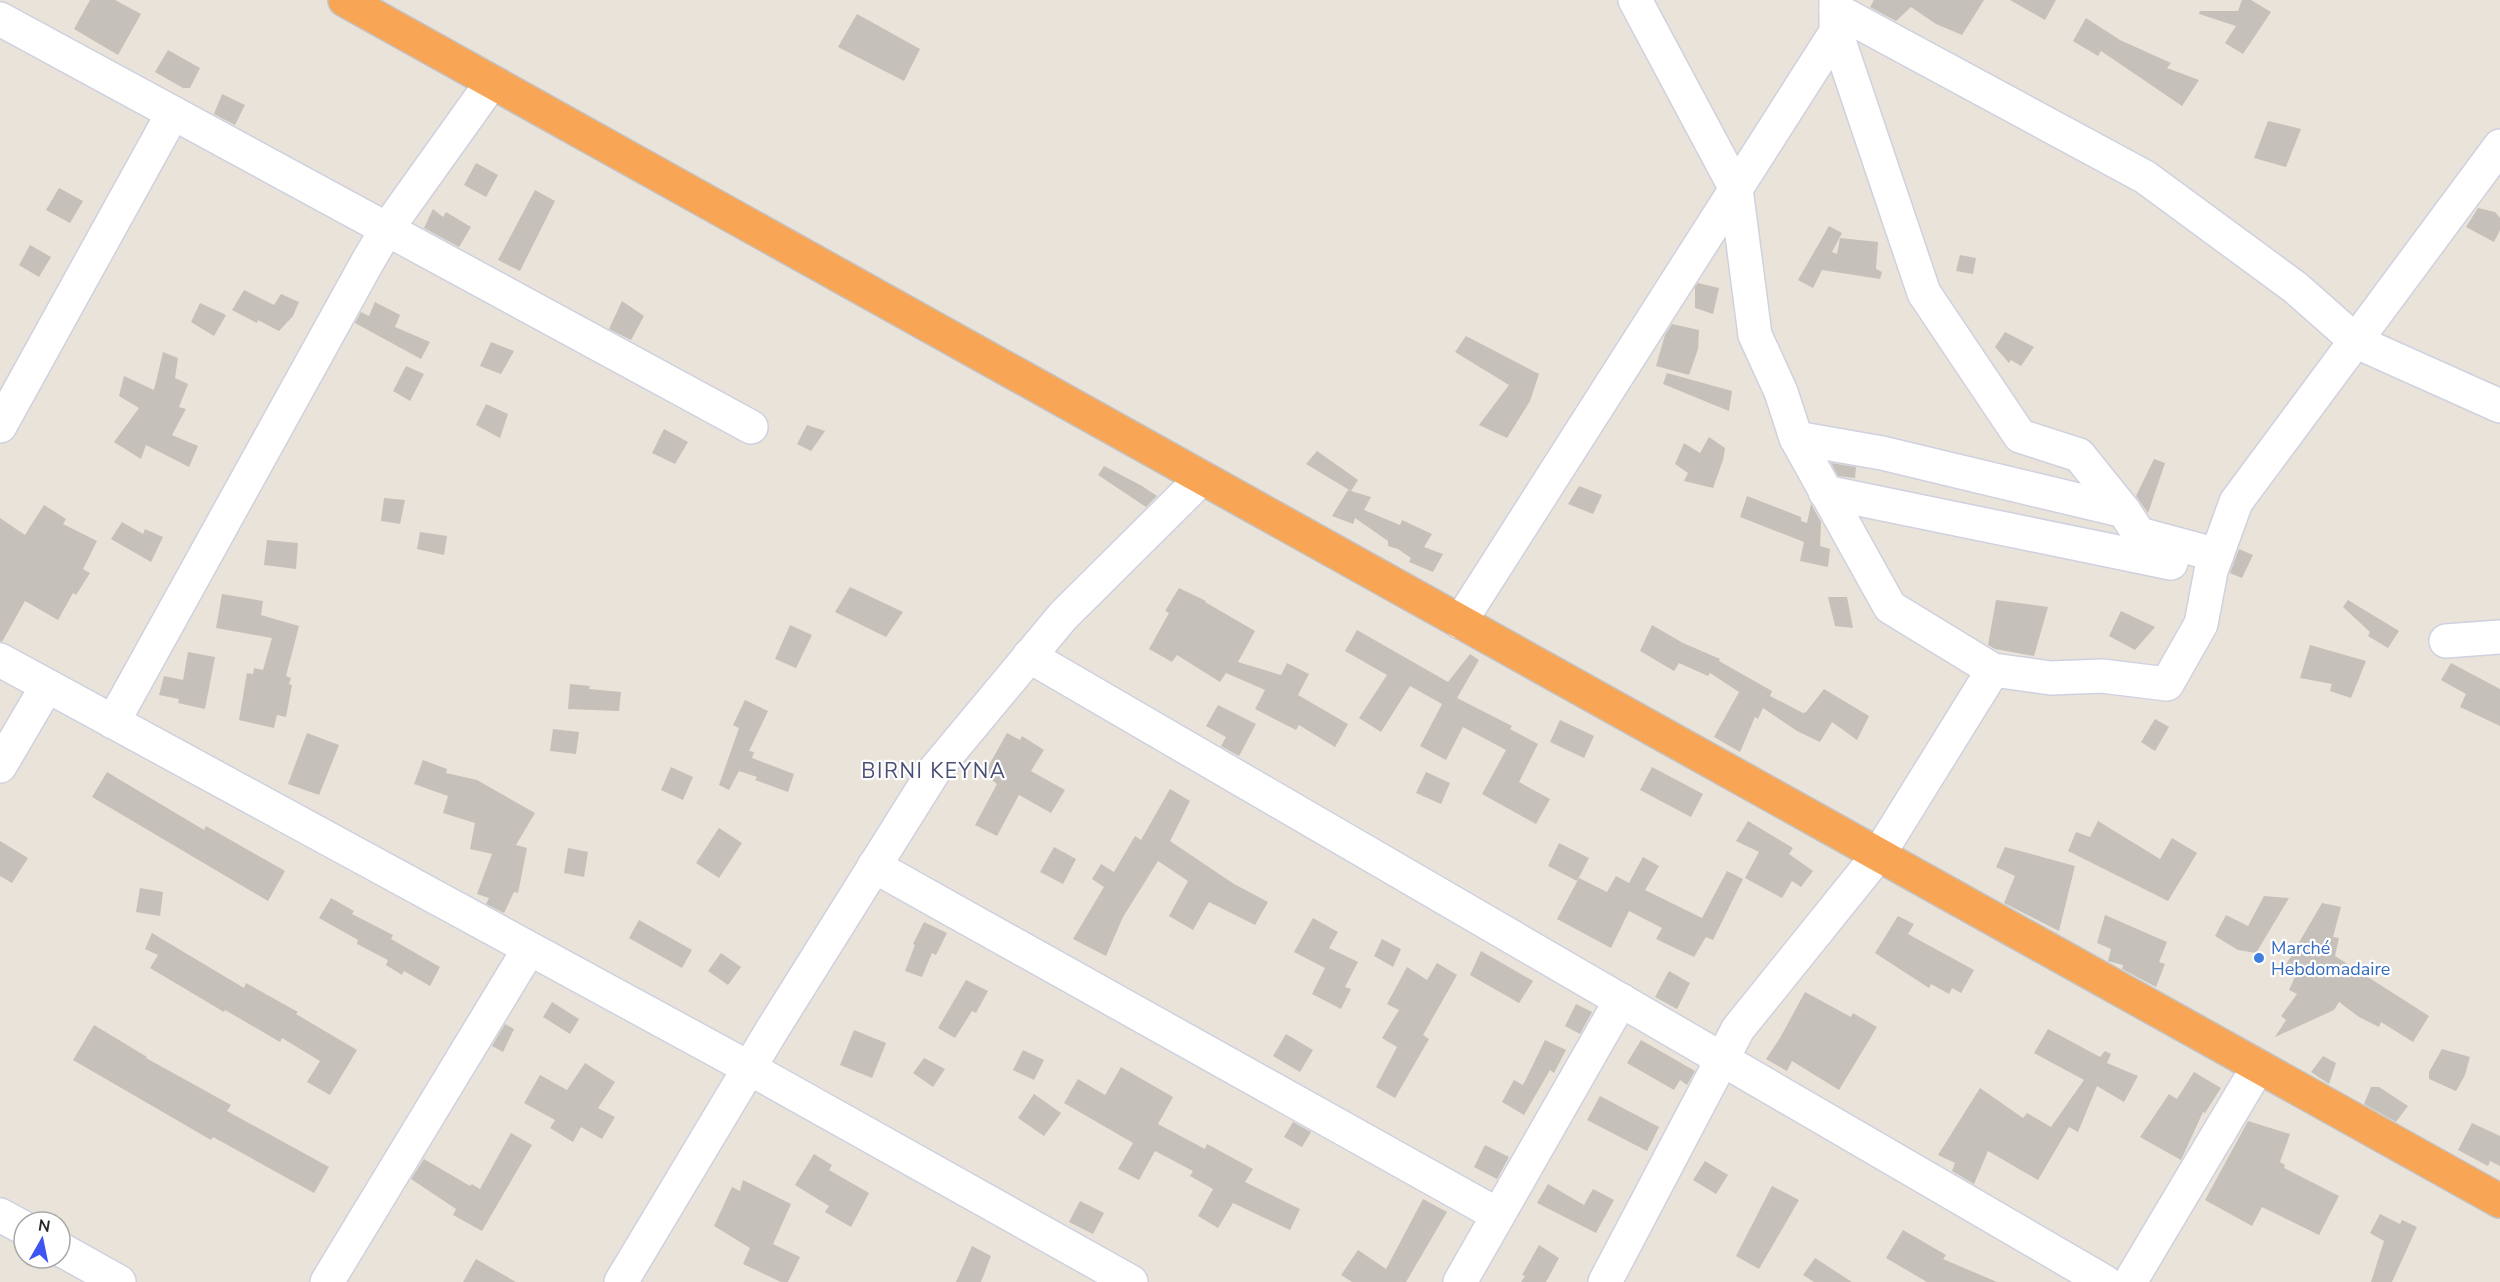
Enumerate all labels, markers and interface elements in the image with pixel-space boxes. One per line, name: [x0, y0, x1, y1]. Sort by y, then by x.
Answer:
district label: BIRNI KEYNA: [861, 757, 1007, 785]
place label: Marché Hebdomadaire: [2271, 936, 2390, 981]
marker: Marché Hebdomadaire: [2252, 951, 2266, 965]
north arrow: [12, 1210, 72, 1270]
text: N: [37, 1214, 52, 1238]

